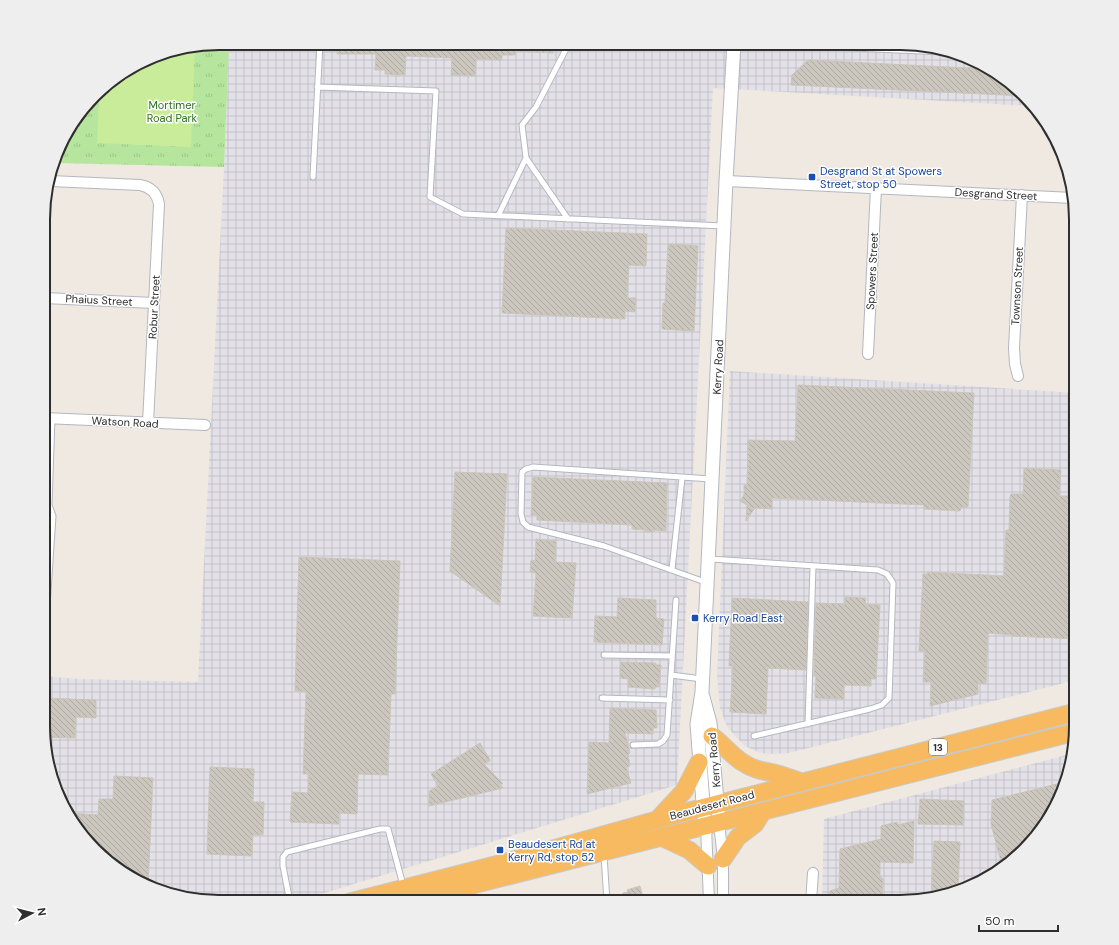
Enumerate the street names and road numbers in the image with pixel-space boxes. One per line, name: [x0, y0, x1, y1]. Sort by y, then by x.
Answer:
street label: Desgrand Street: [954, 185, 1038, 203]
street label: Spowers Street: [863, 232, 881, 310]
street label: Townson Street: [1008, 246, 1026, 326]
street label: Robur Street: [145, 275, 163, 339]
street label: Phaius Street: [65, 291, 133, 309]
street label: Kerry Road: [710, 339, 726, 395]
street label: Watson Road: [91, 413, 159, 431]
street label: Kerry Road: [705, 732, 723, 788]
road number: 13: [929, 739, 947, 755]
street label: Beaudesert Road: [668, 787, 756, 823]

